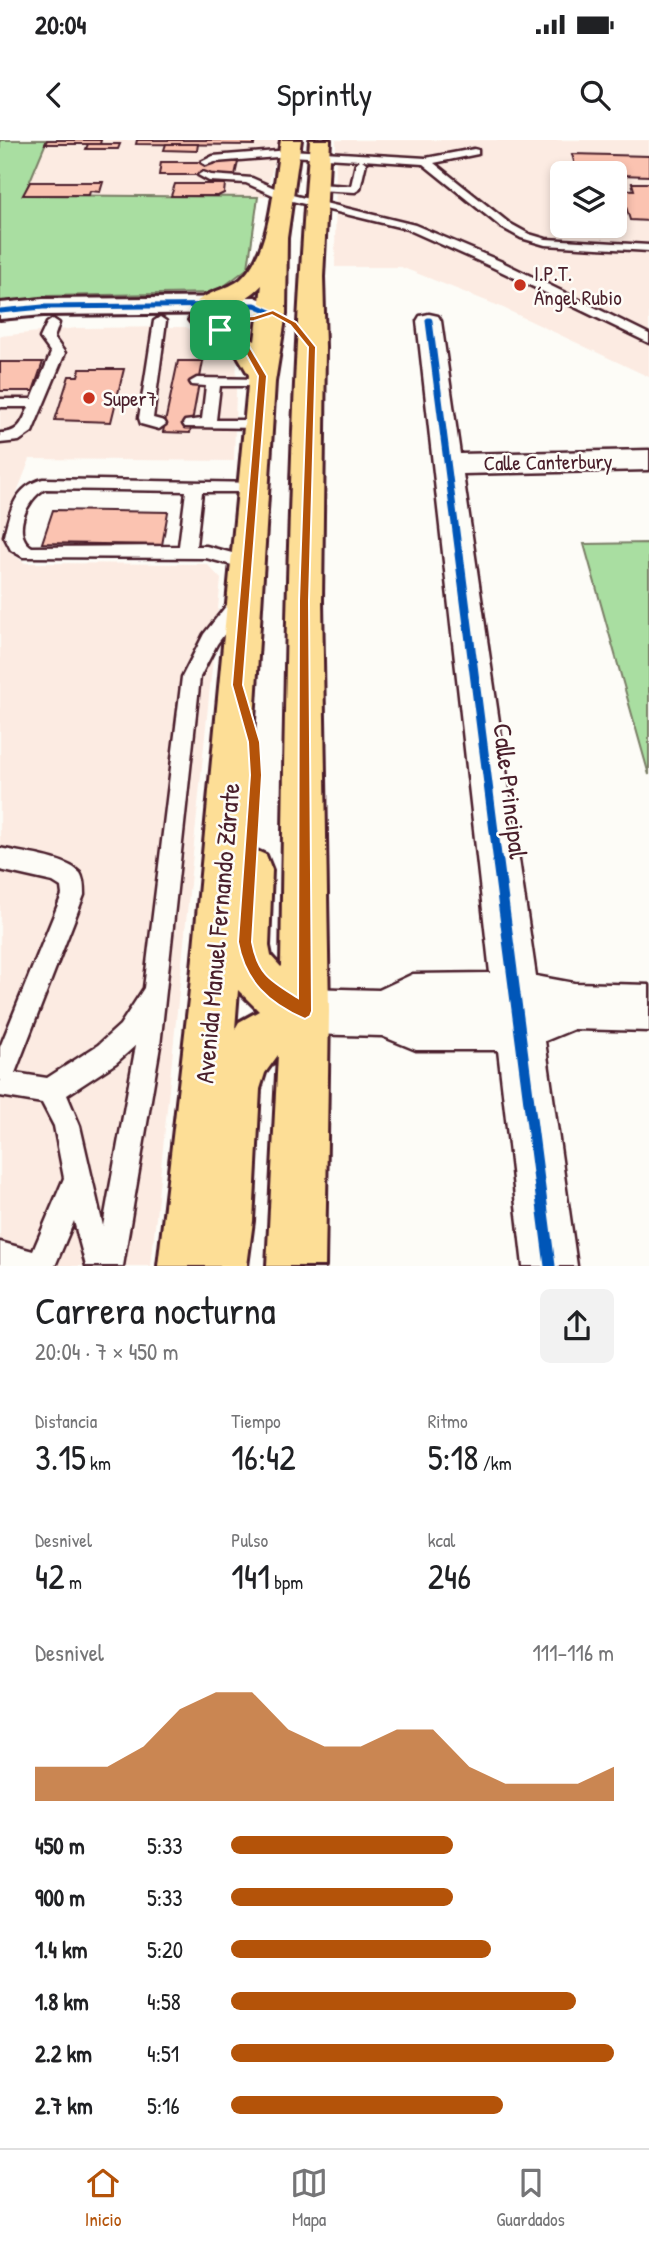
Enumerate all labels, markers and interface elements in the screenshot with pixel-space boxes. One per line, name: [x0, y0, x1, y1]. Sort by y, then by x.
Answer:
text: 20:04: [35, 7, 86, 42]
text: Sprintly: [277, 73, 372, 116]
icon: back: [35, 76, 73, 114]
icon: search: [576, 76, 614, 114]
map controls: [550, 161, 627, 238]
button: layers: [550, 161, 627, 238]
place label: I.P.T. Ángel Rubio: [534, 259, 622, 312]
marker: I.P.T. Ángel Rubio: [512, 277, 528, 293]
pin: [190, 300, 250, 360]
icon: arrive: [201, 311, 239, 349]
place label: Super7: [103, 384, 157, 413]
marker: Super7: [81, 390, 97, 406]
street label: Calle Canterbury: [483, 446, 613, 478]
street label: Calle Principal: [485, 721, 537, 861]
street label: Avenida Manuel Fernando Zárate: [186, 781, 248, 1085]
text: Carrera nocturna: [35, 1284, 276, 1336]
button: share: [540, 1289, 614, 1363]
text: 20:04 · 7 × 450 m: [35, 1336, 178, 1367]
text: Distancia: [35, 1408, 97, 1434]
text: Tiempo: [231, 1408, 281, 1434]
text: Ritmo: [428, 1408, 468, 1434]
text: 3.15: [35, 1434, 86, 1481]
text: 16:42: [231, 1434, 296, 1481]
text: 5:18: [428, 1434, 478, 1481]
text: km: [86, 1450, 111, 1476]
text: /km: [478, 1450, 512, 1476]
text: Desnivel: [35, 1527, 92, 1553]
text: Pulso: [231, 1527, 268, 1553]
text: kcal: [428, 1527, 455, 1553]
text: 42: [35, 1553, 65, 1600]
text: 141: [231, 1553, 270, 1600]
text: 246: [428, 1553, 471, 1600]
text: m: [65, 1569, 82, 1595]
text: bpm: [270, 1569, 303, 1595]
text: Desnivel: [35, 1637, 104, 1668]
text: 111–116 m: [532, 1637, 614, 1668]
text: 450 m: [35, 1830, 85, 1861]
text: 5:33: [147, 1830, 183, 1861]
text: 900 m: [35, 1882, 85, 1913]
text: 5:33: [147, 1882, 183, 1913]
text: 1.4 km: [35, 1934, 87, 1965]
text: 5:20: [147, 1934, 183, 1965]
text: 1.8 km: [35, 1986, 89, 2017]
text: 4:58: [147, 1986, 181, 2017]
text: 2.2 km: [35, 2038, 92, 2069]
text: 4:51: [147, 2038, 179, 2069]
text: 2.7 km: [35, 2090, 93, 2121]
text: 5:16: [147, 2090, 180, 2121]
tab: Inicio: [84, 2164, 122, 2232]
tab: Mapa: [290, 2164, 328, 2232]
tab: Guardados: [496, 2164, 565, 2232]

